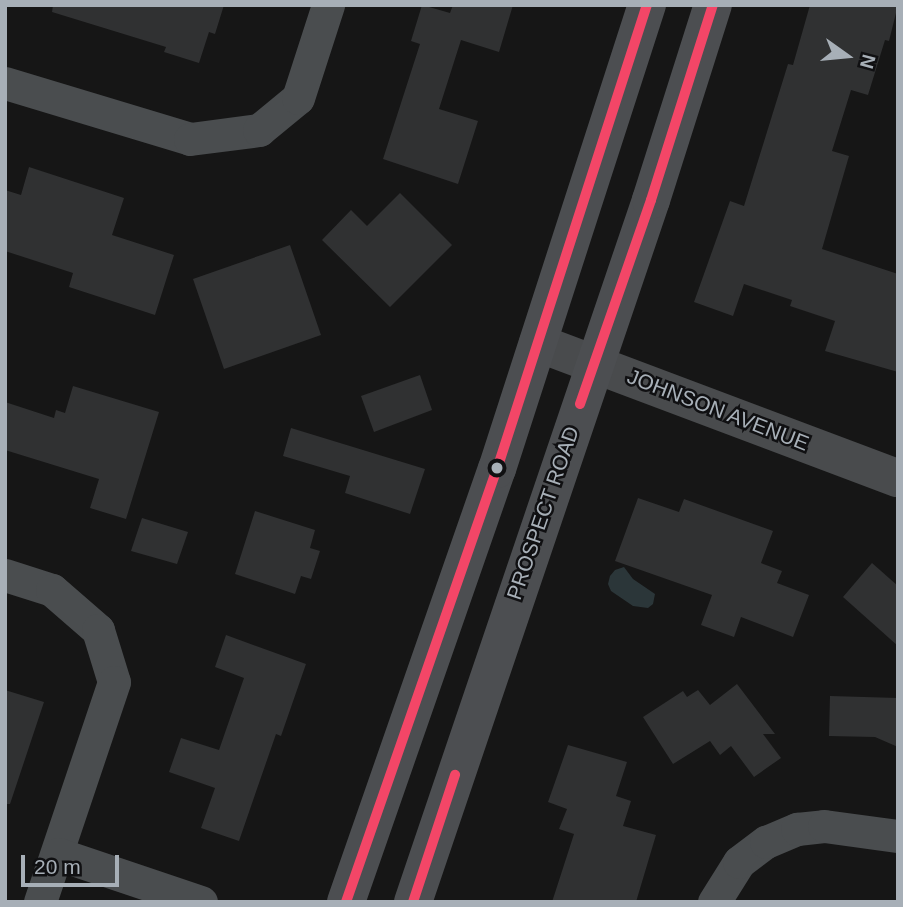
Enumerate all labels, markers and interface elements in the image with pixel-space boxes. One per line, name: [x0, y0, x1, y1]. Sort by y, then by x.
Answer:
north arrow: [812, 21, 882, 91]
text: N: [856, 52, 880, 71]
street label: JOHNSON AVENUE: [623, 364, 813, 456]
street label: PROSPECT ROAD: [501, 423, 585, 603]
unlabelled marker: [490, 461, 504, 475]
scale bar: [24, 841, 122, 885]
text: 20 m: [34, 855, 81, 878]

